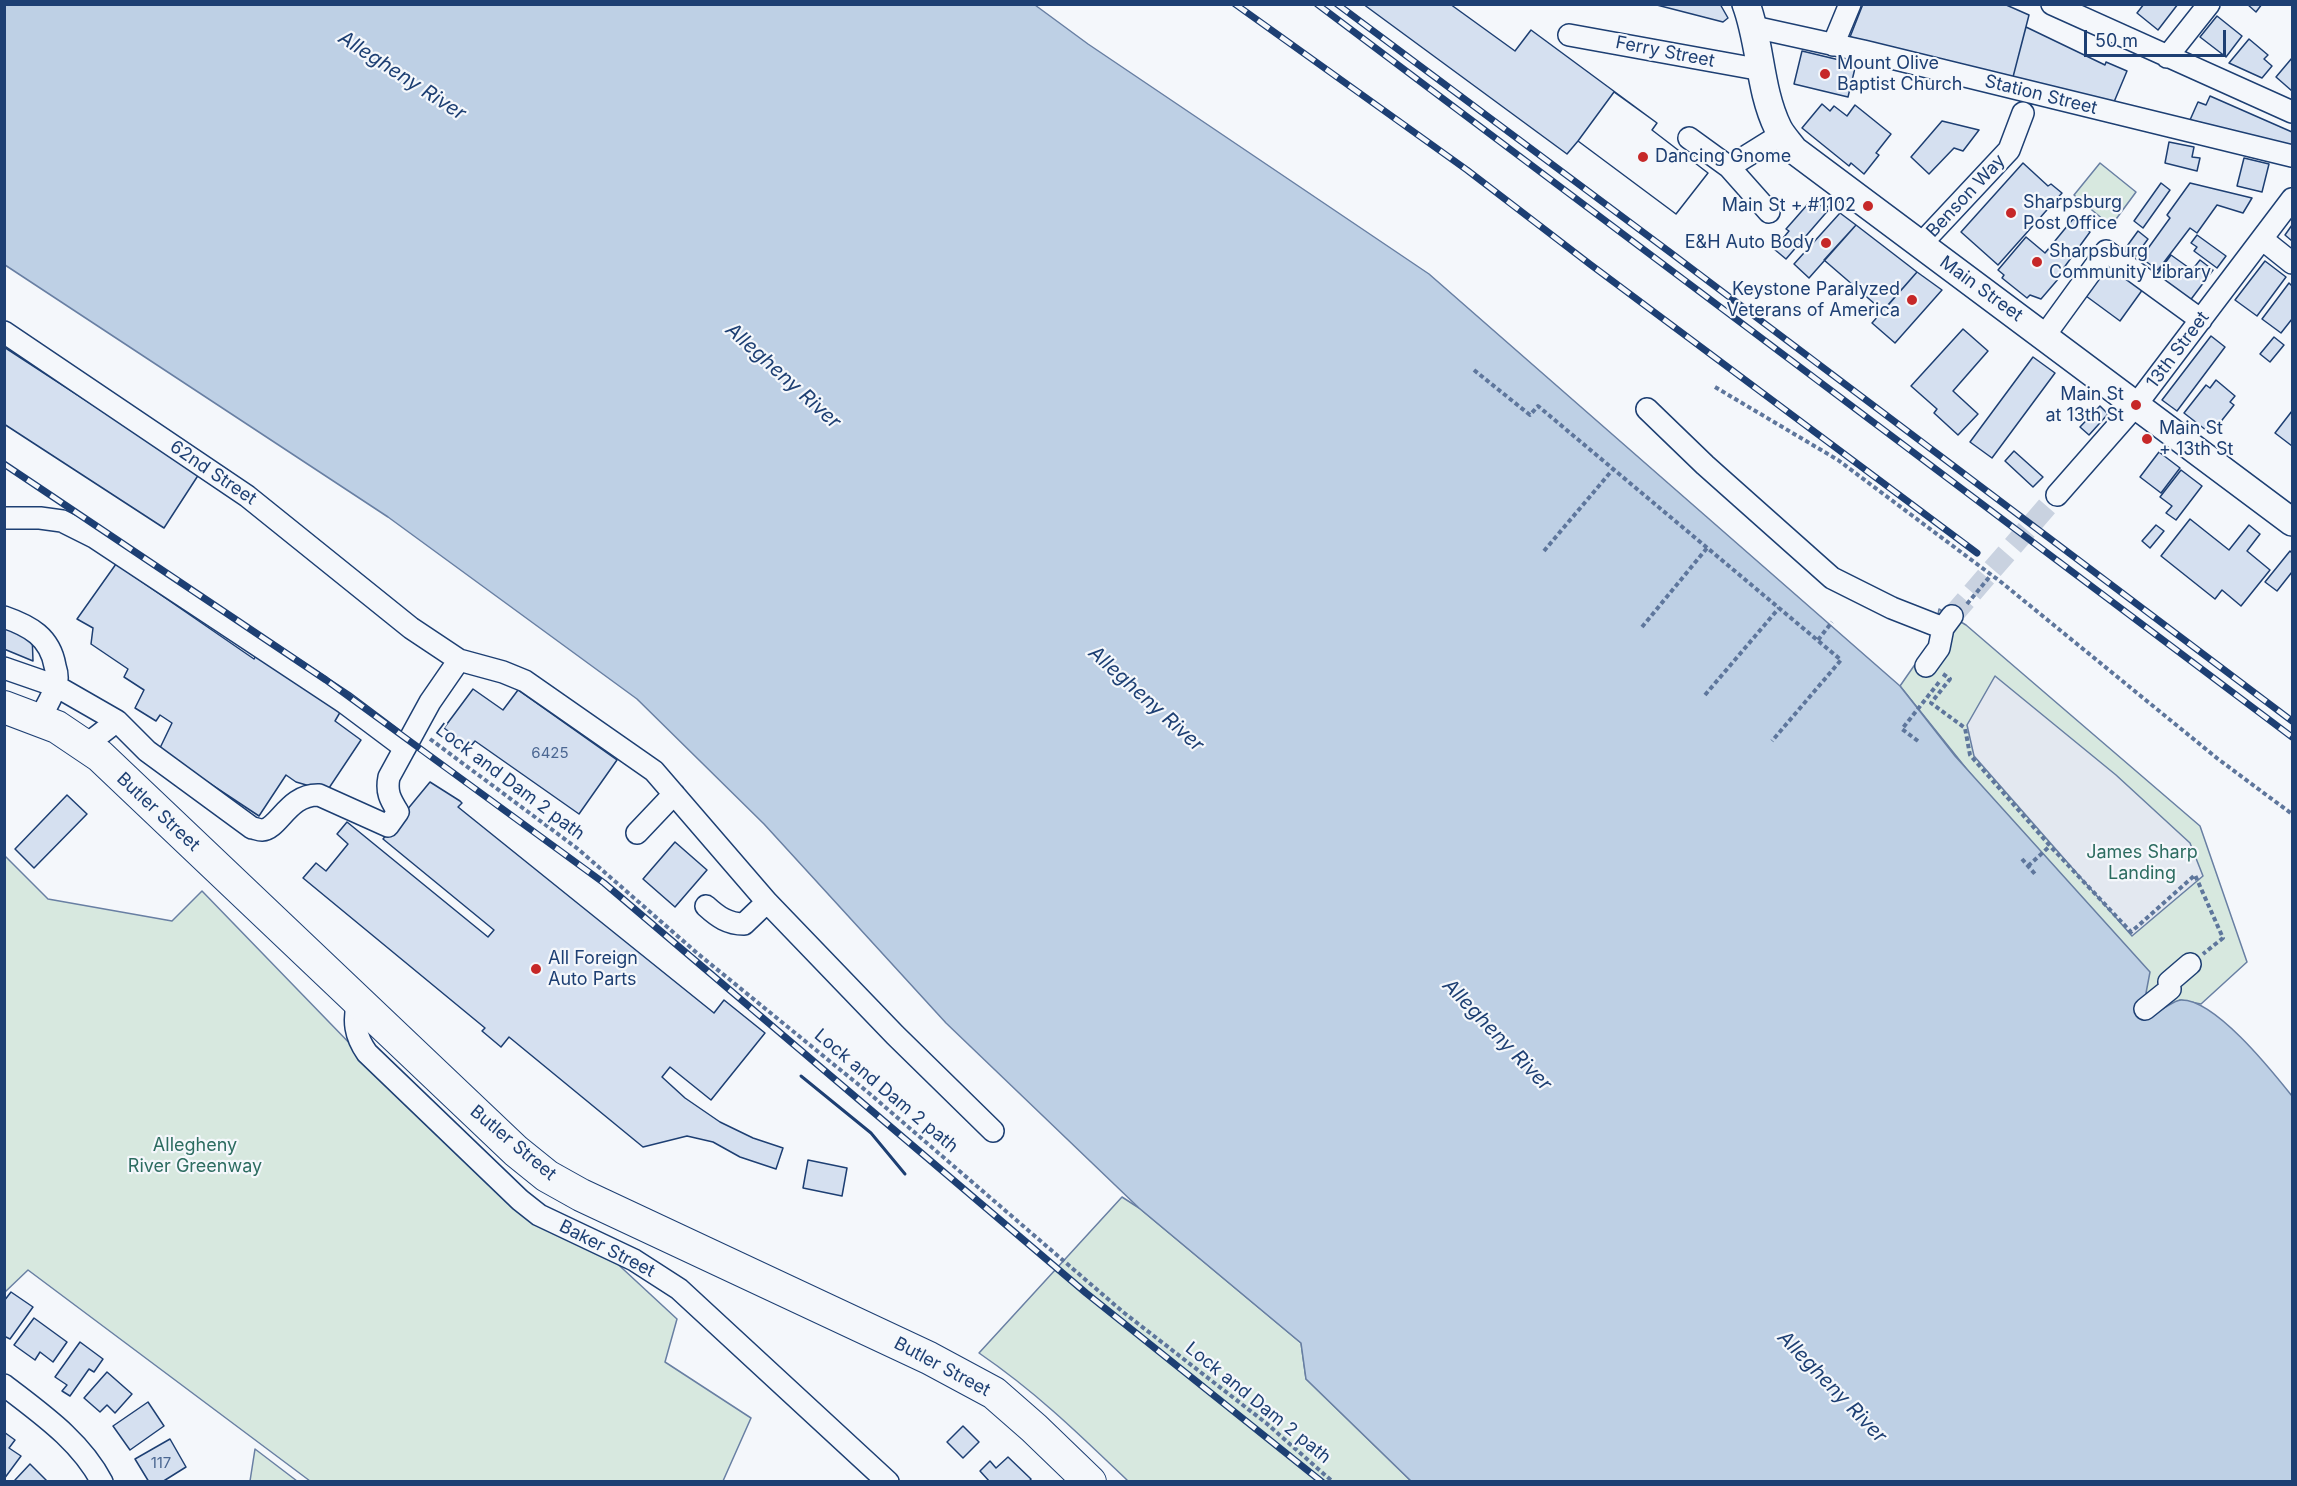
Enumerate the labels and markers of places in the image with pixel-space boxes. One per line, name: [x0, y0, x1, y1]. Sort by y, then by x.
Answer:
place label: Mount Olive Baptist Church: [1837, 53, 1962, 96]
marker: Mount Olive Baptist Church: [1818, 67, 1832, 81]
place label: Dancing Gnome: [1655, 146, 1791, 168]
marker: Dancing Gnome: [1636, 150, 1650, 164]
place label: Sharpsburg Post Office: [2023, 192, 2122, 234]
place label: Main St + #1102: [1722, 195, 1856, 217]
marker: Main St + #1102: [1861, 199, 1875, 213]
marker: Sharpsburg Post Office: [2004, 206, 2018, 220]
place label: E&H Auto Body: [1685, 232, 1814, 254]
marker: E&H Auto Body: [1819, 236, 1833, 250]
place label: Sharpsburg Community Library: [2049, 241, 2211, 284]
marker: Sharpsburg Community Library: [2030, 255, 2044, 269]
place label: Keystone Paralyzed Veterans of America: [1727, 279, 1900, 322]
marker: Keystone Paralyzed Veterans of America: [1905, 293, 1919, 307]
place label: Main St at 13th St: [2045, 384, 2124, 426]
marker: Main St at 13th St: [2129, 398, 2143, 412]
place label: Main St + 13th St: [2159, 418, 2233, 460]
marker: Main St + 13th St: [2140, 432, 2154, 446]
place label: All Foreign Auto Parts: [548, 948, 638, 990]
marker: All Foreign Auto Parts: [529, 962, 543, 976]

